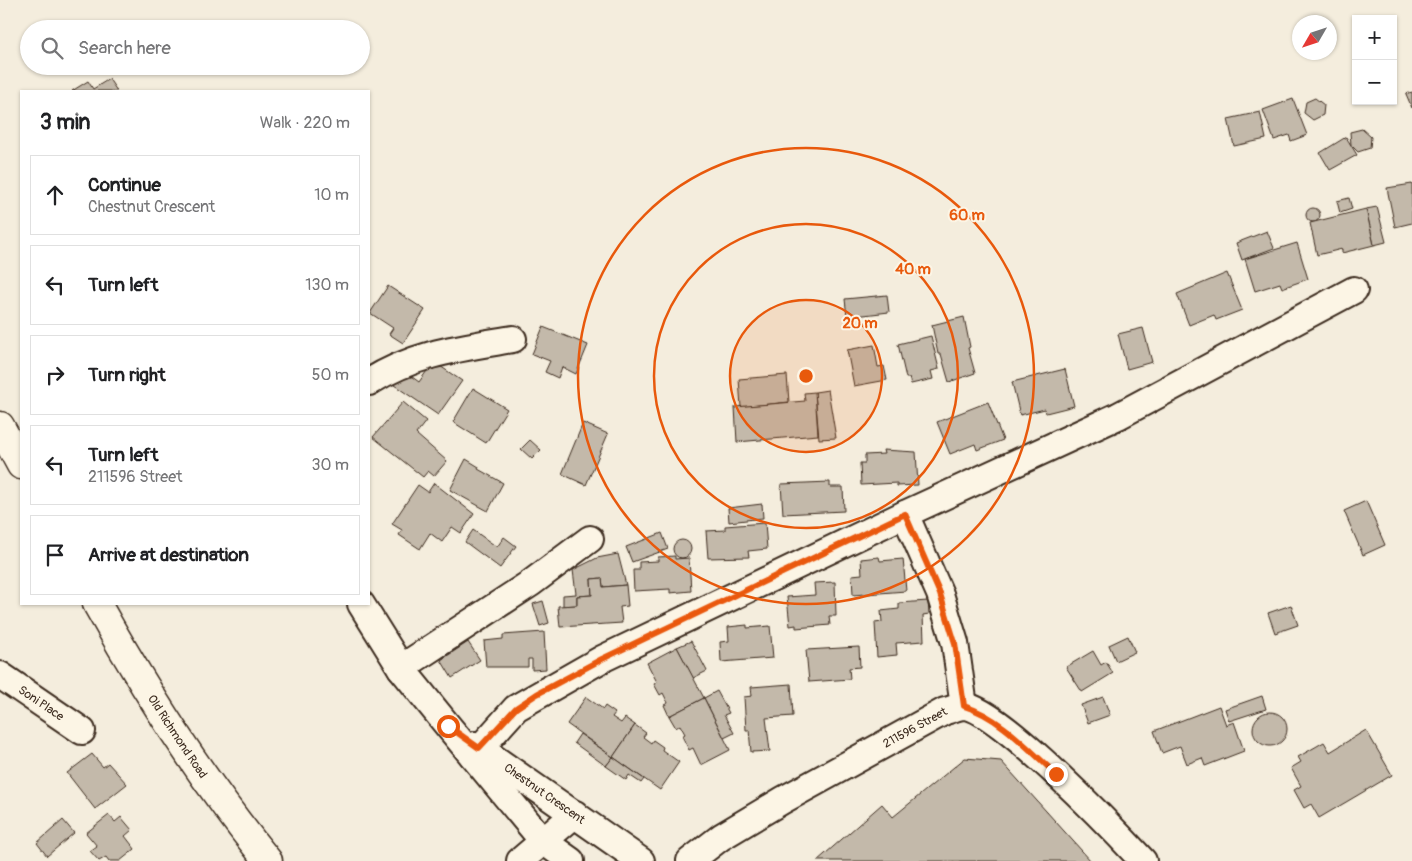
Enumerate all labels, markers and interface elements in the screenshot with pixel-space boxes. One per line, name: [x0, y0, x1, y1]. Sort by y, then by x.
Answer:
north arrow: [1292, 15, 1337, 60]
map controls: [1352, 15, 1397, 105]
button: +: [1352, 15, 1397, 60]
search box: [20, 20, 370, 75]
icon: search: [38, 34, 66, 62]
text: Search here: [78, 36, 171, 60]
button: −: [1352, 60, 1397, 105]
text: 3 min: [40, 109, 90, 136]
text: Walk · 220 m: [260, 113, 350, 133]
text: Continue: [88, 173, 161, 197]
icon: ahead: [41, 181, 69, 209]
text: 10 m: [314, 185, 349, 205]
text: Chestnut Crescent: [88, 197, 215, 217]
text: 60 m: [949, 206, 985, 225]
text: 40 m: [895, 260, 931, 279]
icon: left: [41, 271, 69, 299]
text: Turn left: [88, 273, 158, 297]
text: 130 m: [305, 275, 349, 295]
text: 20 m: [842, 314, 878, 333]
icon: right: [41, 361, 69, 389]
text: Turn right: [88, 363, 166, 387]
text: 50 m: [312, 365, 349, 385]
centre of rings: [797, 367, 815, 385]
text: Turn left: [88, 443, 158, 467]
icon: left: [41, 451, 69, 479]
text: 30 m: [311, 455, 349, 475]
text: 211596 Street: [88, 467, 183, 487]
icon: arrive: [41, 541, 69, 569]
text: Arrive at destination: [88, 543, 249, 567]
street label: Soni Place: [15, 683, 67, 725]
street label: Old Richmond Road: [144, 692, 210, 781]
street label: 211596 Street: [881, 704, 950, 752]
route start: [437, 715, 460, 738]
street label: Chestnut Crescent: [501, 761, 588, 828]
route end: [1045, 763, 1068, 786]

